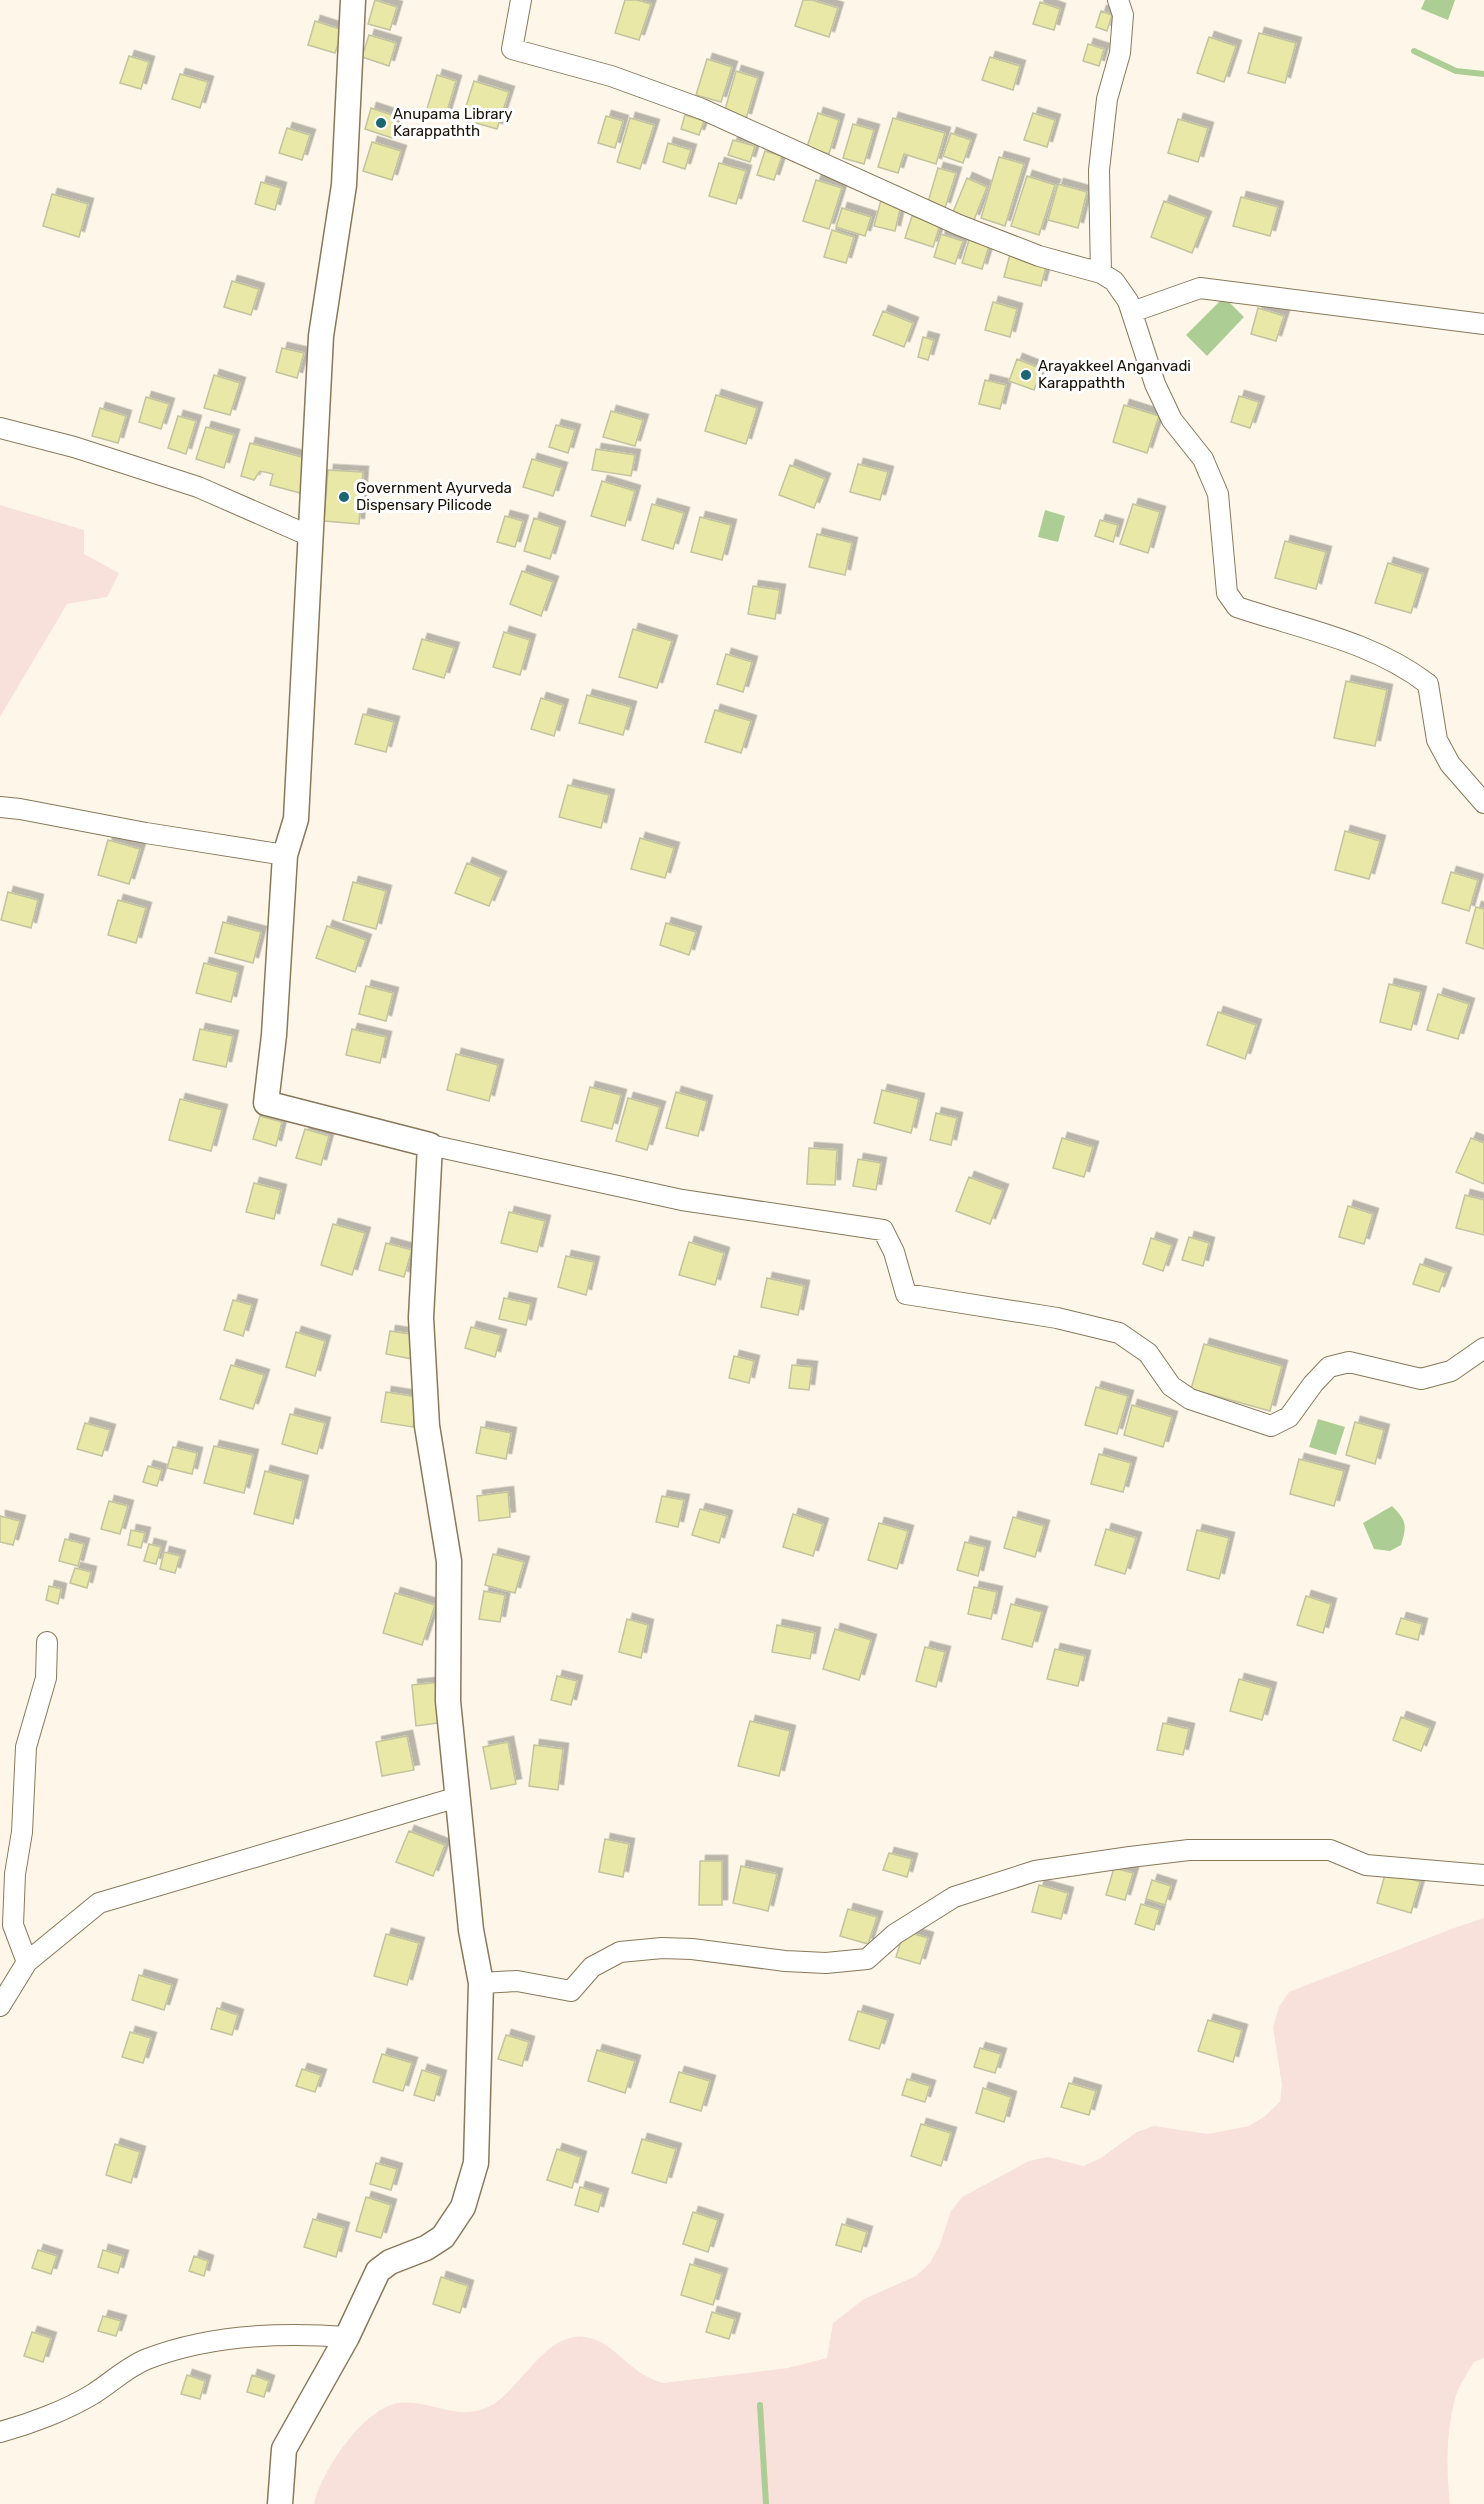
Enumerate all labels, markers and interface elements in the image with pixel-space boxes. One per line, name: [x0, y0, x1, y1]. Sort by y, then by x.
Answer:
place label: Anupama Library Karappathth: [393, 105, 513, 140]
marker: Anupama Library Karappathth: [374, 116, 388, 130]
place label: Arayakkeel Anganvadi Karappathth: [1038, 357, 1191, 392]
marker: Arayakkeel Anganvadi Karappathth: [1019, 368, 1033, 382]
place label: Government Ayurveda Dispensary Pilicode: [356, 479, 512, 514]
marker: Government Ayurveda Dispensary Pilicode: [337, 490, 351, 504]

